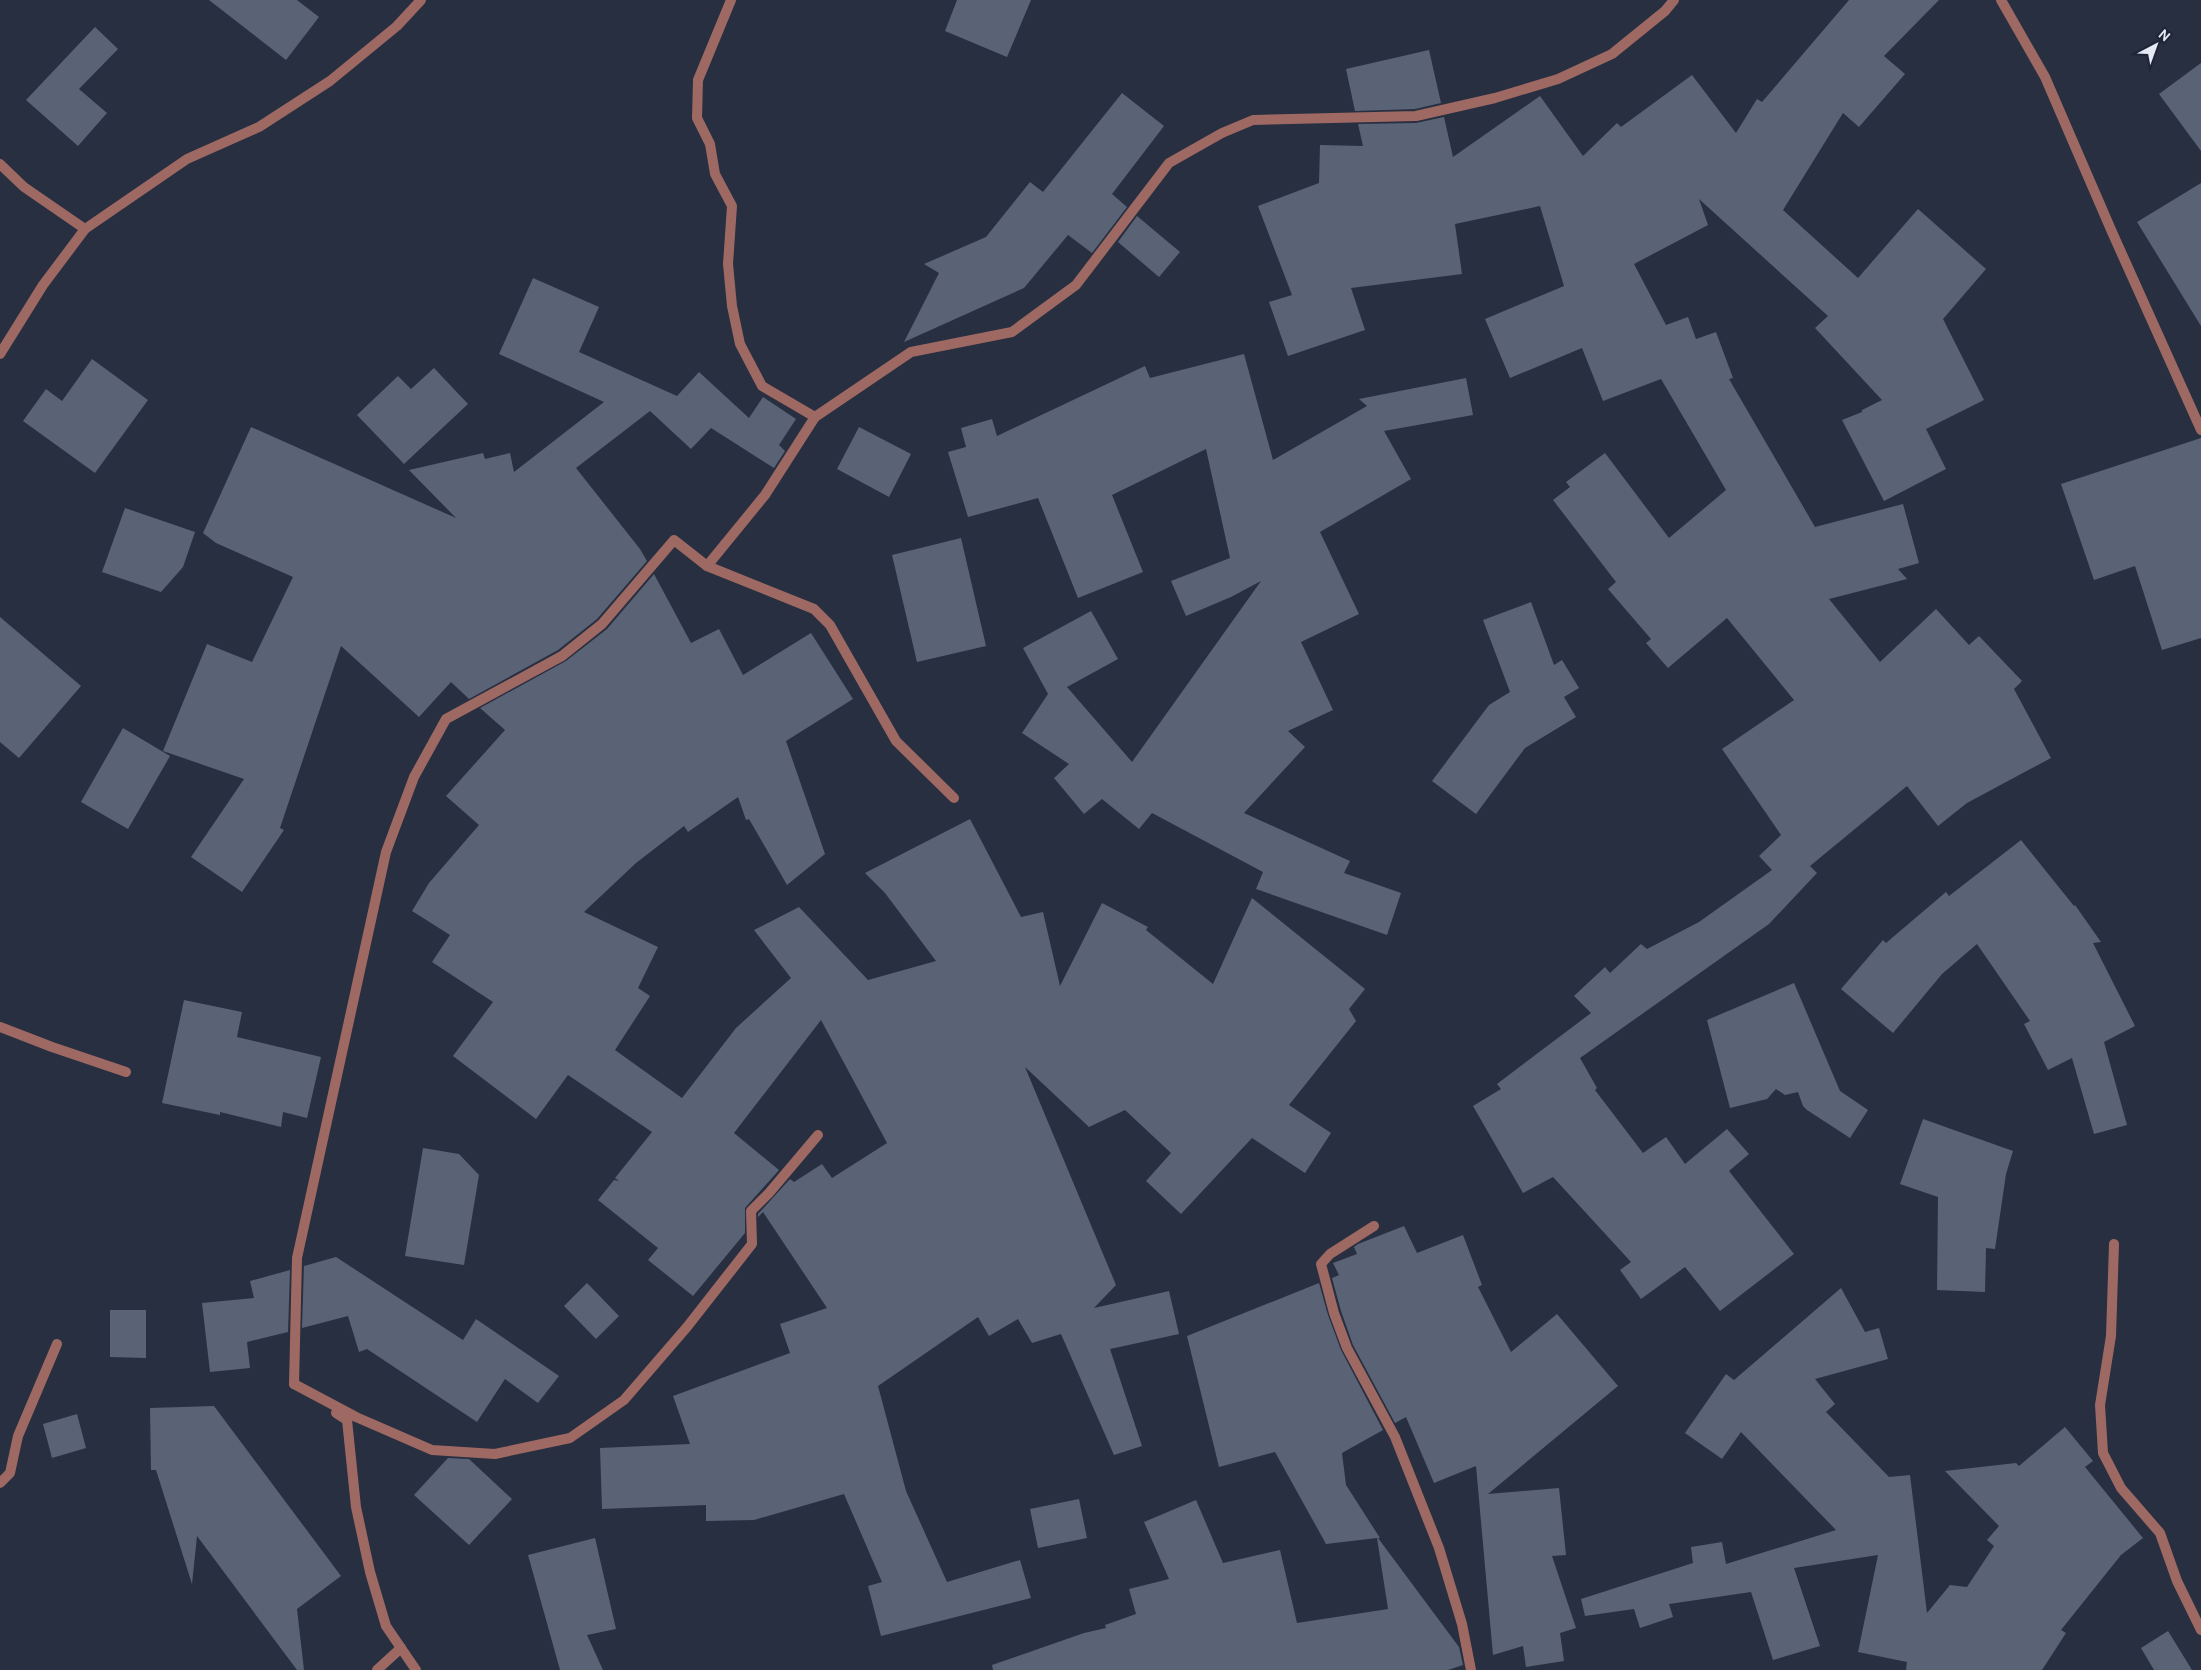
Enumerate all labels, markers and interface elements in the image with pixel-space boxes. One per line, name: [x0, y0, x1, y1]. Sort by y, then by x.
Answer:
north arrow: [2131, 20, 2181, 70]
text: N: [2155, 25, 2174, 45]

